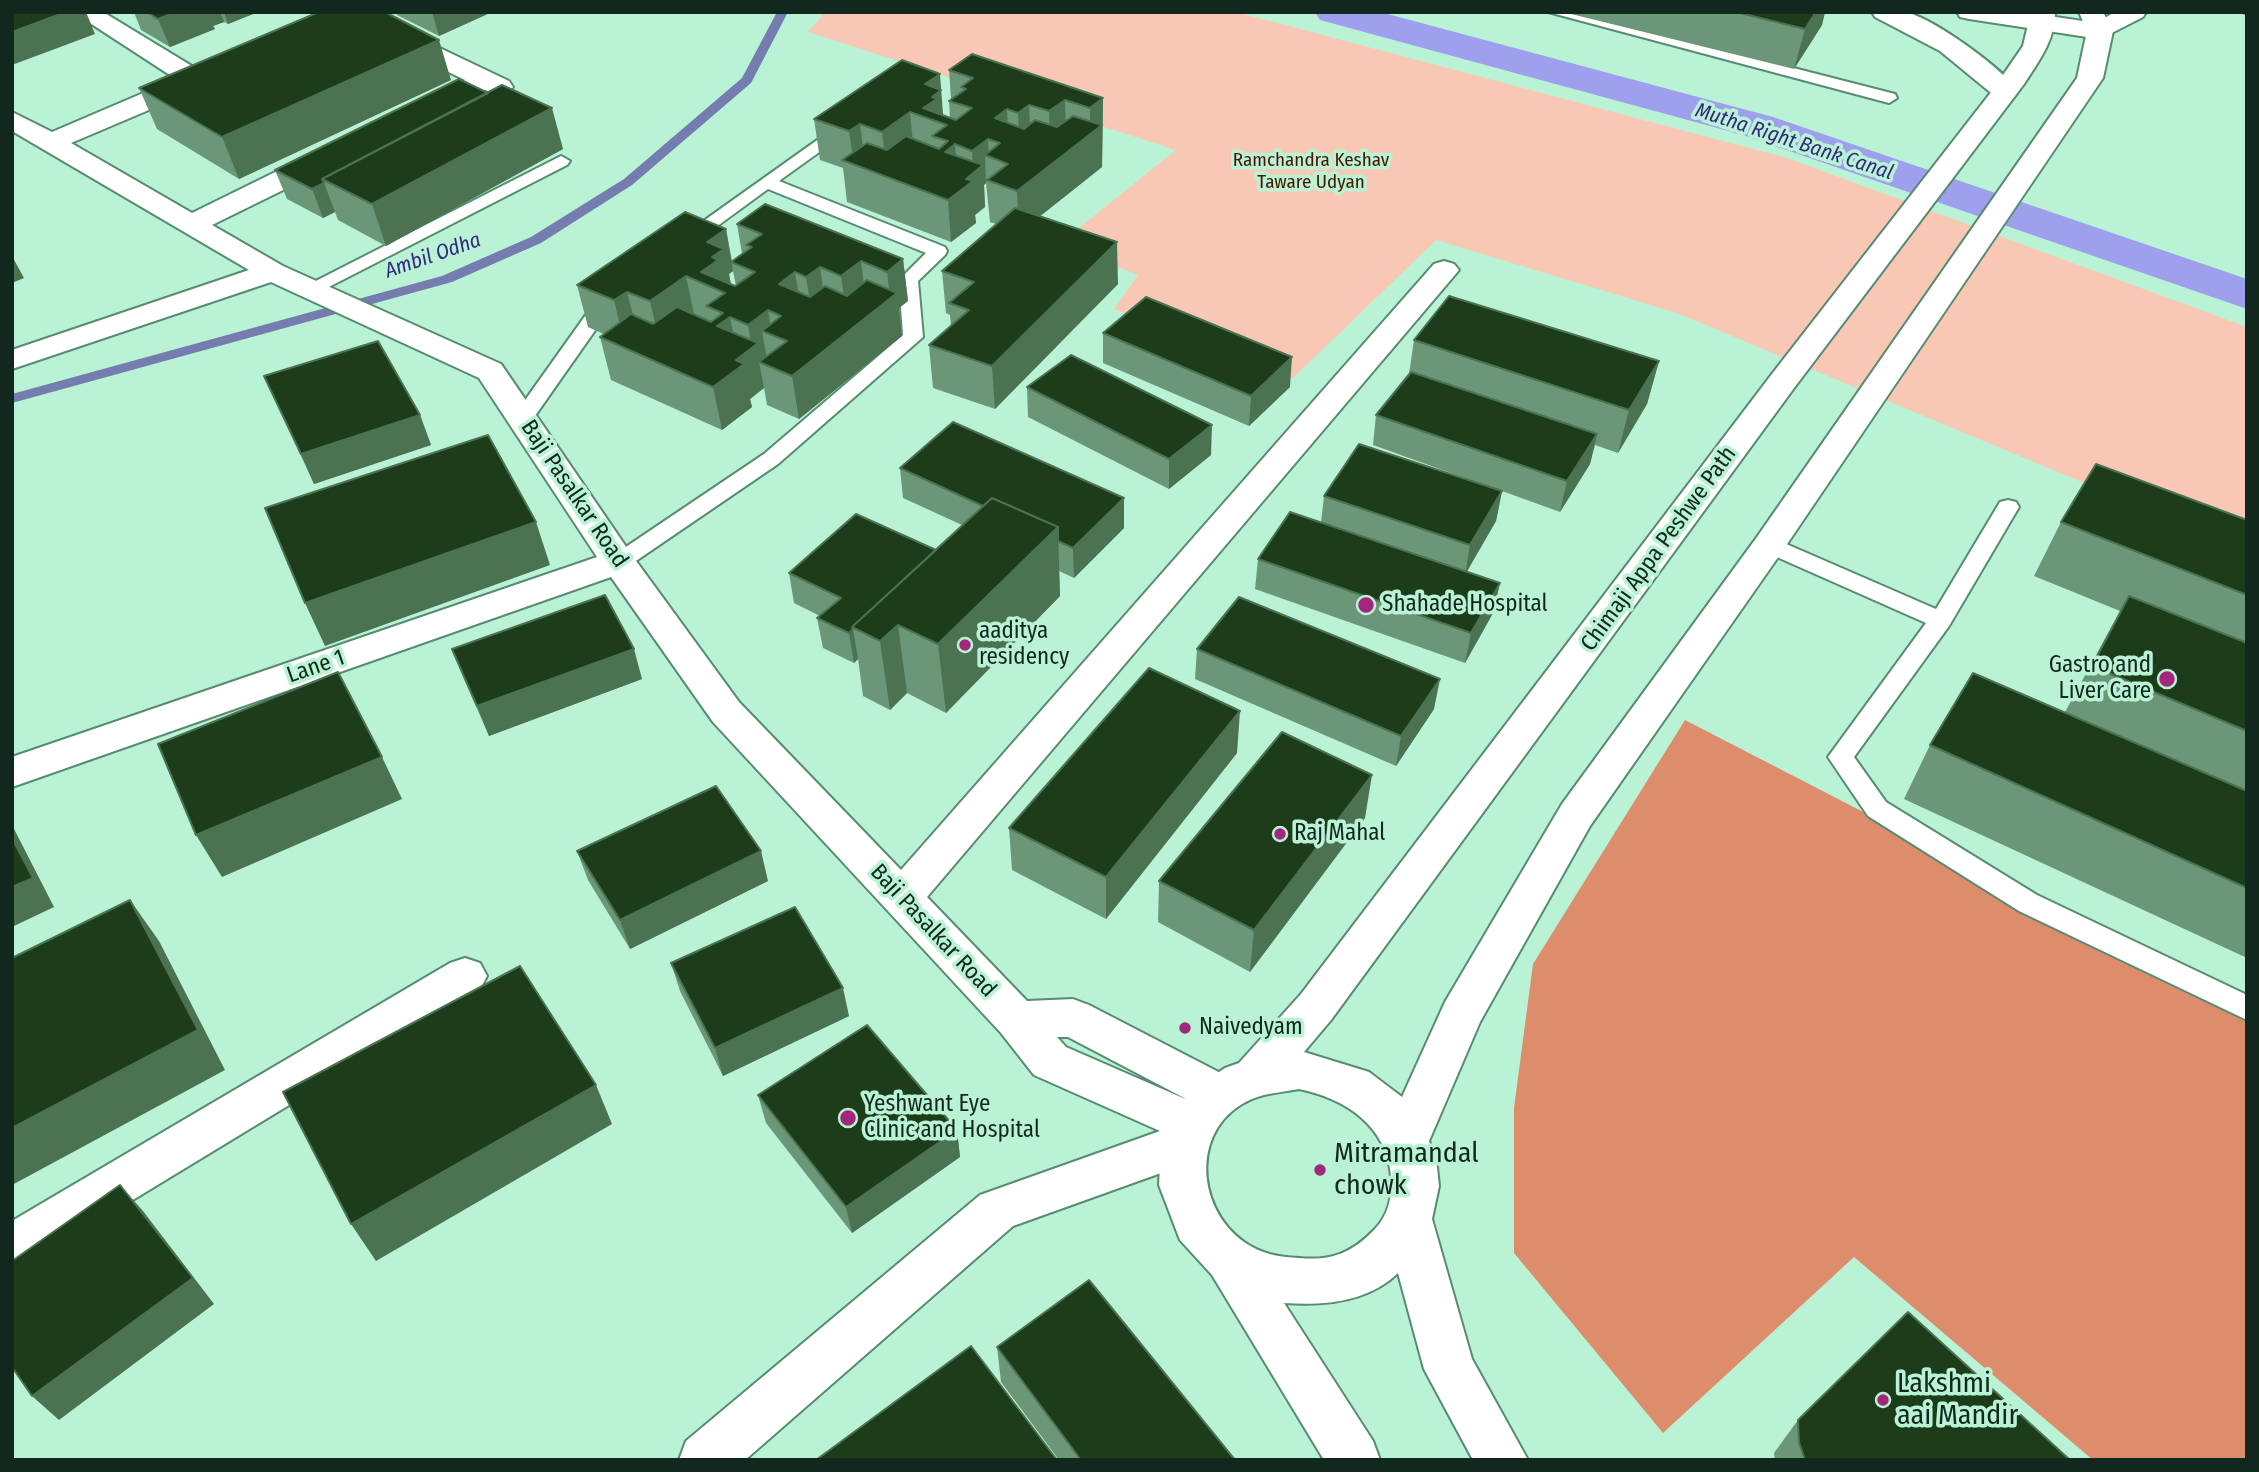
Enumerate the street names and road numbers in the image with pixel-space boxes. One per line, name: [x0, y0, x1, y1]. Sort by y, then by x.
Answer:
street label: Baji Pasalkar Road: [514, 415, 634, 573]
street label: Chimaji Appa Peshwe Path: [1575, 441, 1743, 657]
street label: Lane 1: [284, 644, 348, 690]
street label: Baji Pasalkar Road: [864, 859, 1002, 1003]

